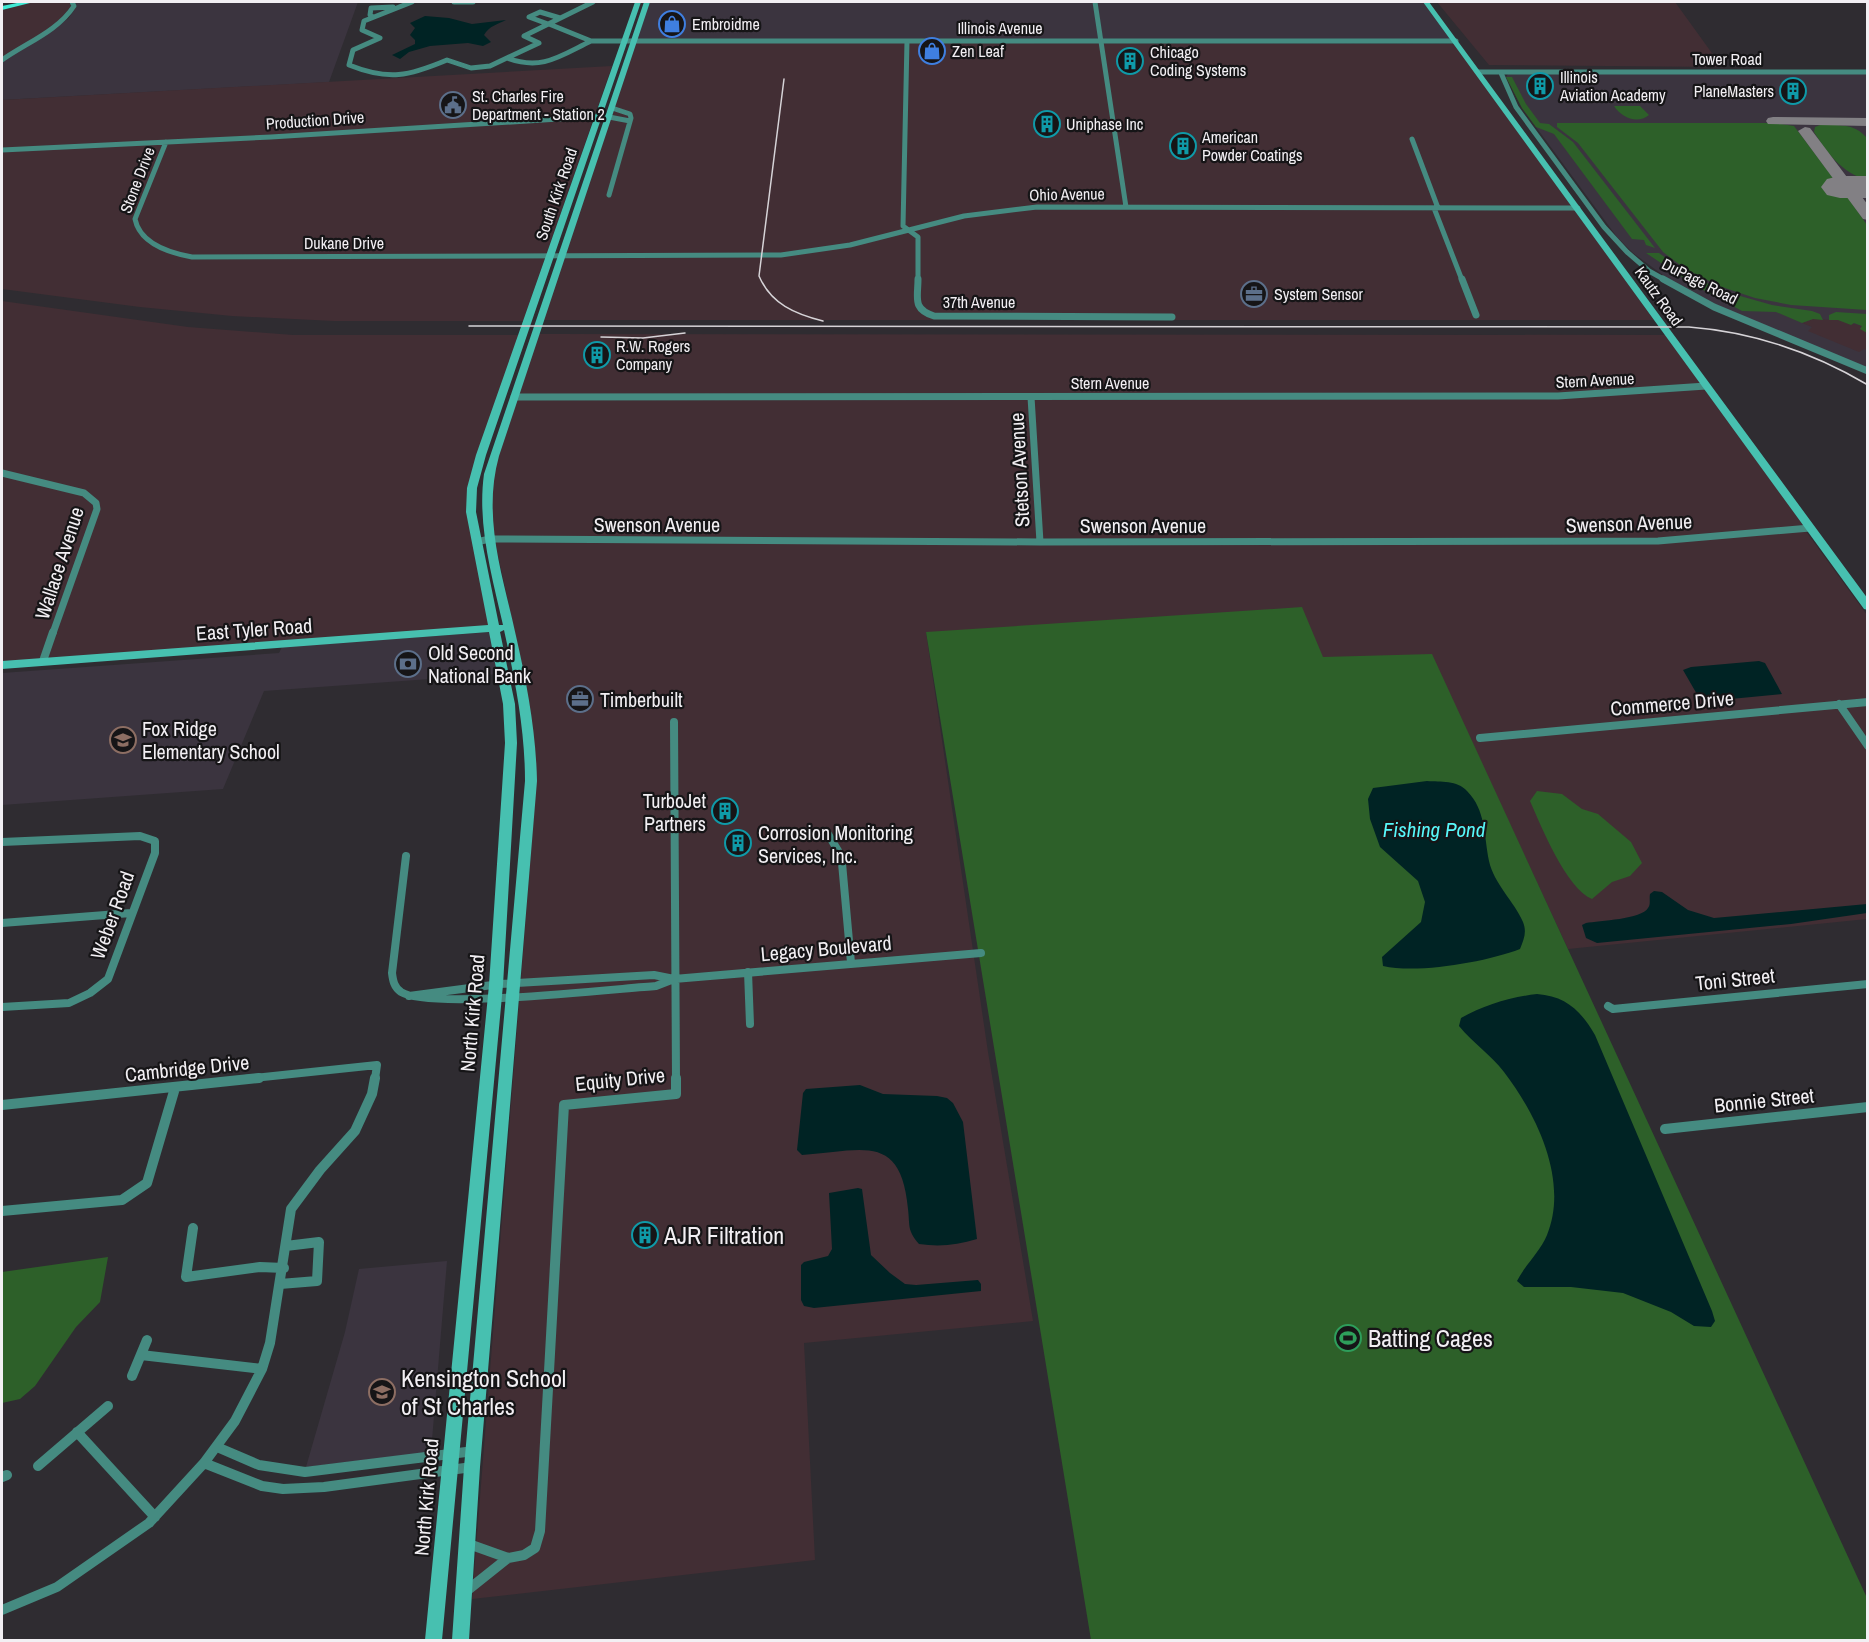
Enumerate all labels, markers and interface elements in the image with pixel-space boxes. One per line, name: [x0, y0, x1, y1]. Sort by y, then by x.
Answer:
shop icon: Embroidme: [657, 9, 687, 39]
place label: Embroidme: [692, 13, 760, 35]
street label: Illinois Avenue: [957, 17, 1043, 39]
shop icon: Zen Leaf: [917, 36, 947, 66]
place label: Zen Leaf: [952, 40, 1004, 62]
place label: Chicago Coding Systems: [1150, 41, 1246, 81]
building icon: Chicago Coding Systems: [1115, 46, 1145, 76]
street label: Tower Road: [1692, 48, 1762, 70]
place label: Illinois Aviation Academy: [1559, 66, 1666, 106]
building icon: Illinois Aviation Academy: [1525, 71, 1555, 101]
building icon: PlaneMasters: [1778, 76, 1808, 106]
place label: PlaneMasters: [1694, 80, 1774, 102]
place label: St. Charles Fire Department - Station 2: [472, 85, 605, 125]
public building icon: St. Charles Fire Department - Station 2: [438, 90, 468, 120]
street label: Production Drive: [265, 106, 365, 134]
building icon: Uniphase Inc: [1032, 109, 1062, 139]
place label: Uniphase Inc: [1066, 113, 1144, 135]
place label: American Powder Coatings: [1201, 126, 1303, 166]
building icon: American Powder Coatings: [1168, 131, 1198, 161]
street label: Stone Drive: [114, 144, 160, 216]
street label: South Kirk Road: [530, 145, 582, 243]
street label: Ohio Avenue: [1029, 182, 1105, 206]
street label: Dukane Drive: [304, 232, 384, 254]
street label: DuPage Road: [1658, 252, 1742, 310]
street label: Kautz Road: [1630, 262, 1688, 330]
office icon: System Sensor: [1239, 279, 1269, 309]
place label: System Sensor: [1274, 283, 1364, 305]
street label: 37th Avenue: [943, 291, 1015, 313]
place label: R.W. Rogers Company: [616, 335, 690, 375]
building icon: R.W. Rogers Company: [582, 340, 612, 370]
street label: Stern Avenue: [1555, 367, 1635, 393]
street label: Stern Avenue: [1071, 372, 1149, 394]
street label: Stetson Avenue: [1003, 412, 1035, 528]
street label: Wallace Avenue: [28, 503, 90, 623]
street label: Swenson Avenue: [1565, 507, 1693, 539]
street label: Swenson Avenue: [594, 511, 720, 538]
street label: Swenson Avenue: [1080, 512, 1206, 539]
street label: East Tyler Road: [195, 611, 313, 647]
place label: Old Second National Bank: [428, 639, 532, 689]
bank icon: Old Second National Bank: [393, 649, 423, 679]
office icon: Timberbuilt: [565, 684, 595, 714]
street label: Commerce Drive: [1609, 684, 1735, 722]
place label: Timberbuilt: [600, 686, 683, 713]
place label: Fox Ridge Elementary School: [142, 715, 280, 765]
school or university icon: Fox Ridge Elementary School: [108, 725, 138, 755]
place label: TurboJet Partners: [643, 787, 706, 837]
building icon: TurboJet Partners: [710, 796, 740, 826]
water label: Fishing Pond: [1383, 815, 1486, 844]
place label: Corrosion Monitoring Services, Inc.: [758, 819, 913, 869]
building icon: Corrosion Monitoring Services, Inc.: [723, 828, 753, 858]
street label: Weber Road: [84, 867, 140, 963]
street label: Legacy Boulevard: [759, 929, 893, 967]
street label: North Kirk Road: [453, 953, 491, 1073]
street label: Toni Street: [1694, 961, 1776, 997]
street label: Cambridge Drive: [123, 1048, 251, 1088]
street label: Equity Drive: [574, 1061, 666, 1097]
street label: Bonnie Street: [1713, 1081, 1816, 1119]
place label: AJR Filtration: [663, 1219, 784, 1251]
building icon: AJR Filtration: [630, 1220, 660, 1250]
place label: Batting Cages: [1368, 1322, 1493, 1354]
sports icon: Batting Cages: [1333, 1323, 1363, 1353]
place label: Kensington School of St Charles: [401, 1362, 566, 1422]
school or university icon: Kensington School of St Charles: [367, 1377, 397, 1407]
street label: North Kirk Road: [407, 1437, 445, 1557]

